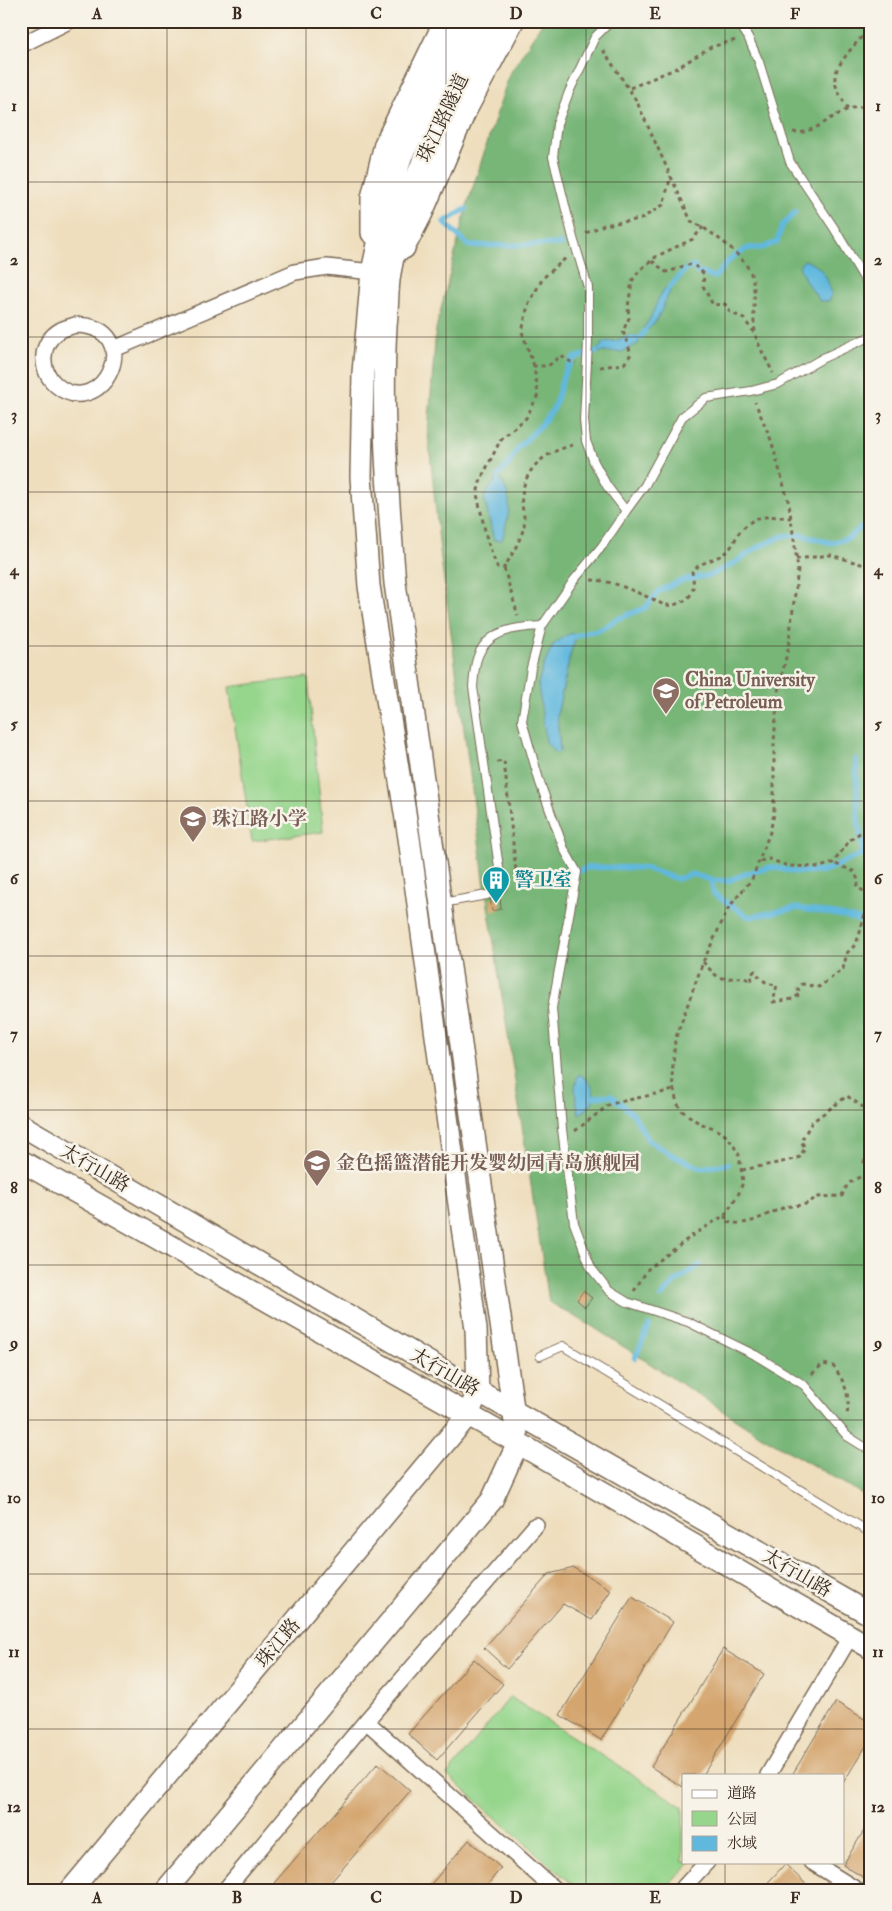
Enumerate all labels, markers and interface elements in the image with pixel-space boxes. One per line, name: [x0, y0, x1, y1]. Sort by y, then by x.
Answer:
text: A: [91, 4, 103, 24]
text: B: [232, 4, 242, 24]
text: C: [370, 4, 382, 24]
text: D: [509, 4, 523, 24]
text: E: [649, 4, 661, 24]
text: F: [790, 4, 800, 24]
street label: 珠江路隧道: [412, 70, 474, 166]
text: 1: [11, 96, 17, 116]
text: 1: [875, 96, 881, 116]
text: 2: [10, 250, 18, 270]
text: 2: [874, 250, 882, 270]
text: 3: [11, 405, 17, 425]
text: 3: [875, 405, 881, 425]
text: 4: [9, 560, 20, 580]
text: 4: [873, 560, 884, 580]
place label: China University of Petroleum: [685, 668, 815, 714]
school or university icon: China University of Petroleum: [651, 676, 681, 715]
text: 5: [10, 714, 18, 734]
text: 5: [874, 714, 882, 734]
school or university icon: 珠江路小学: [178, 804, 208, 843]
place label: 珠江路小学: [212, 807, 307, 831]
building icon: 警卫室: [481, 865, 511, 904]
place label: 警卫室: [515, 868, 572, 892]
text: 6: [10, 869, 20, 889]
text: 6: [874, 869, 884, 889]
text: 7: [10, 1024, 18, 1044]
text: 7: [874, 1024, 882, 1044]
street label: 太行山路: [56, 1139, 134, 1197]
school or university icon: 金色摇篮潜能开发婴幼园青岛旗舰园: [302, 1148, 332, 1187]
place label: 金色摇篮潜能开发婴幼园青岛旗舰园: [336, 1151, 640, 1175]
text: 8: [10, 1178, 18, 1198]
text: 8: [874, 1178, 882, 1198]
text: 9: [8, 1333, 18, 1353]
text: 9: [872, 1333, 882, 1353]
street label: 太行山路: [406, 1343, 484, 1401]
text: 10: [7, 1488, 21, 1508]
text: 10: [871, 1488, 885, 1508]
street label: 太行山路: [758, 1544, 836, 1602]
street label: 珠江路: [250, 1613, 306, 1673]
text: 11: [8, 1642, 20, 1662]
text: 11: [872, 1642, 884, 1662]
legend: [682, 1774, 844, 1864]
text: 道路: [727, 1784, 757, 1803]
text: 12: [7, 1797, 21, 1817]
text: 12: [871, 1797, 885, 1817]
text: 公园: [727, 1810, 757, 1829]
text: 水域: [727, 1834, 757, 1853]
text: A: [91, 1888, 103, 1908]
text: B: [232, 1888, 242, 1908]
text: C: [370, 1888, 382, 1908]
text: D: [509, 1888, 523, 1908]
text: E: [649, 1888, 661, 1908]
text: F: [790, 1888, 800, 1908]

